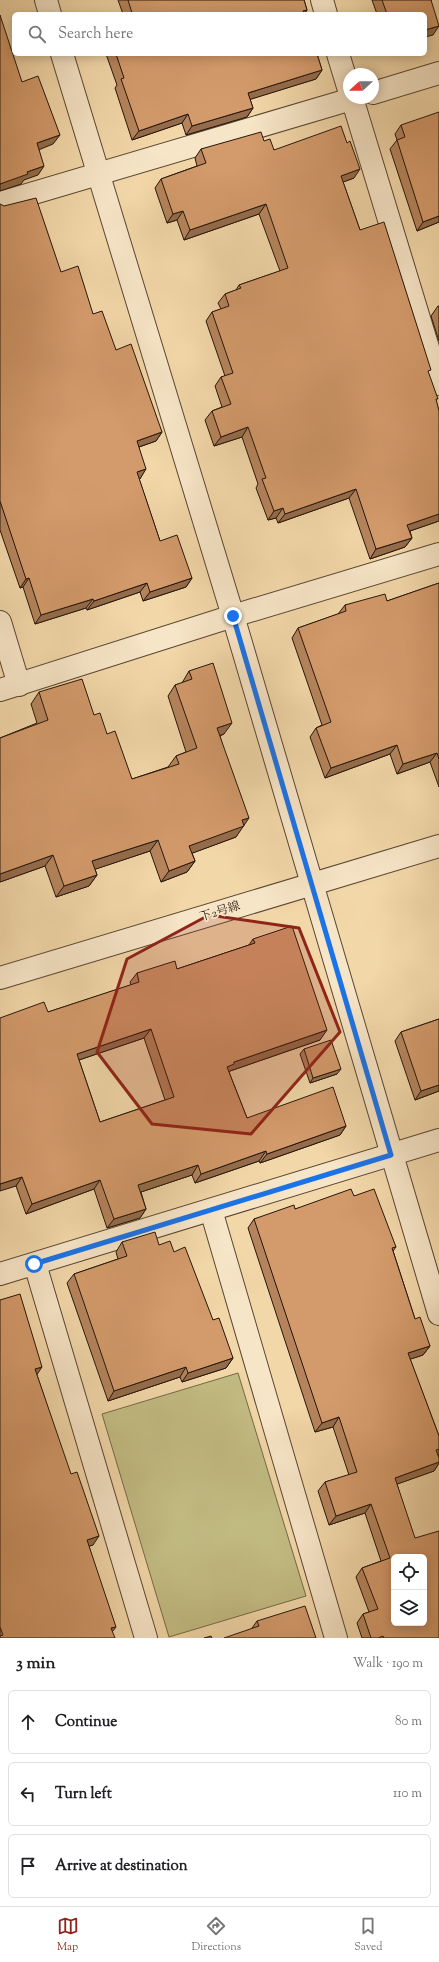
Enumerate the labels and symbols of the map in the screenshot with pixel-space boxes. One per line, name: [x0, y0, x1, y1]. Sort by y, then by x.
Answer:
north arrow: [343, 68, 379, 104]
route end: [224, 607, 242, 625]
street label: 下2号線: [197, 897, 243, 927]
route start: [25, 1255, 43, 1273]

